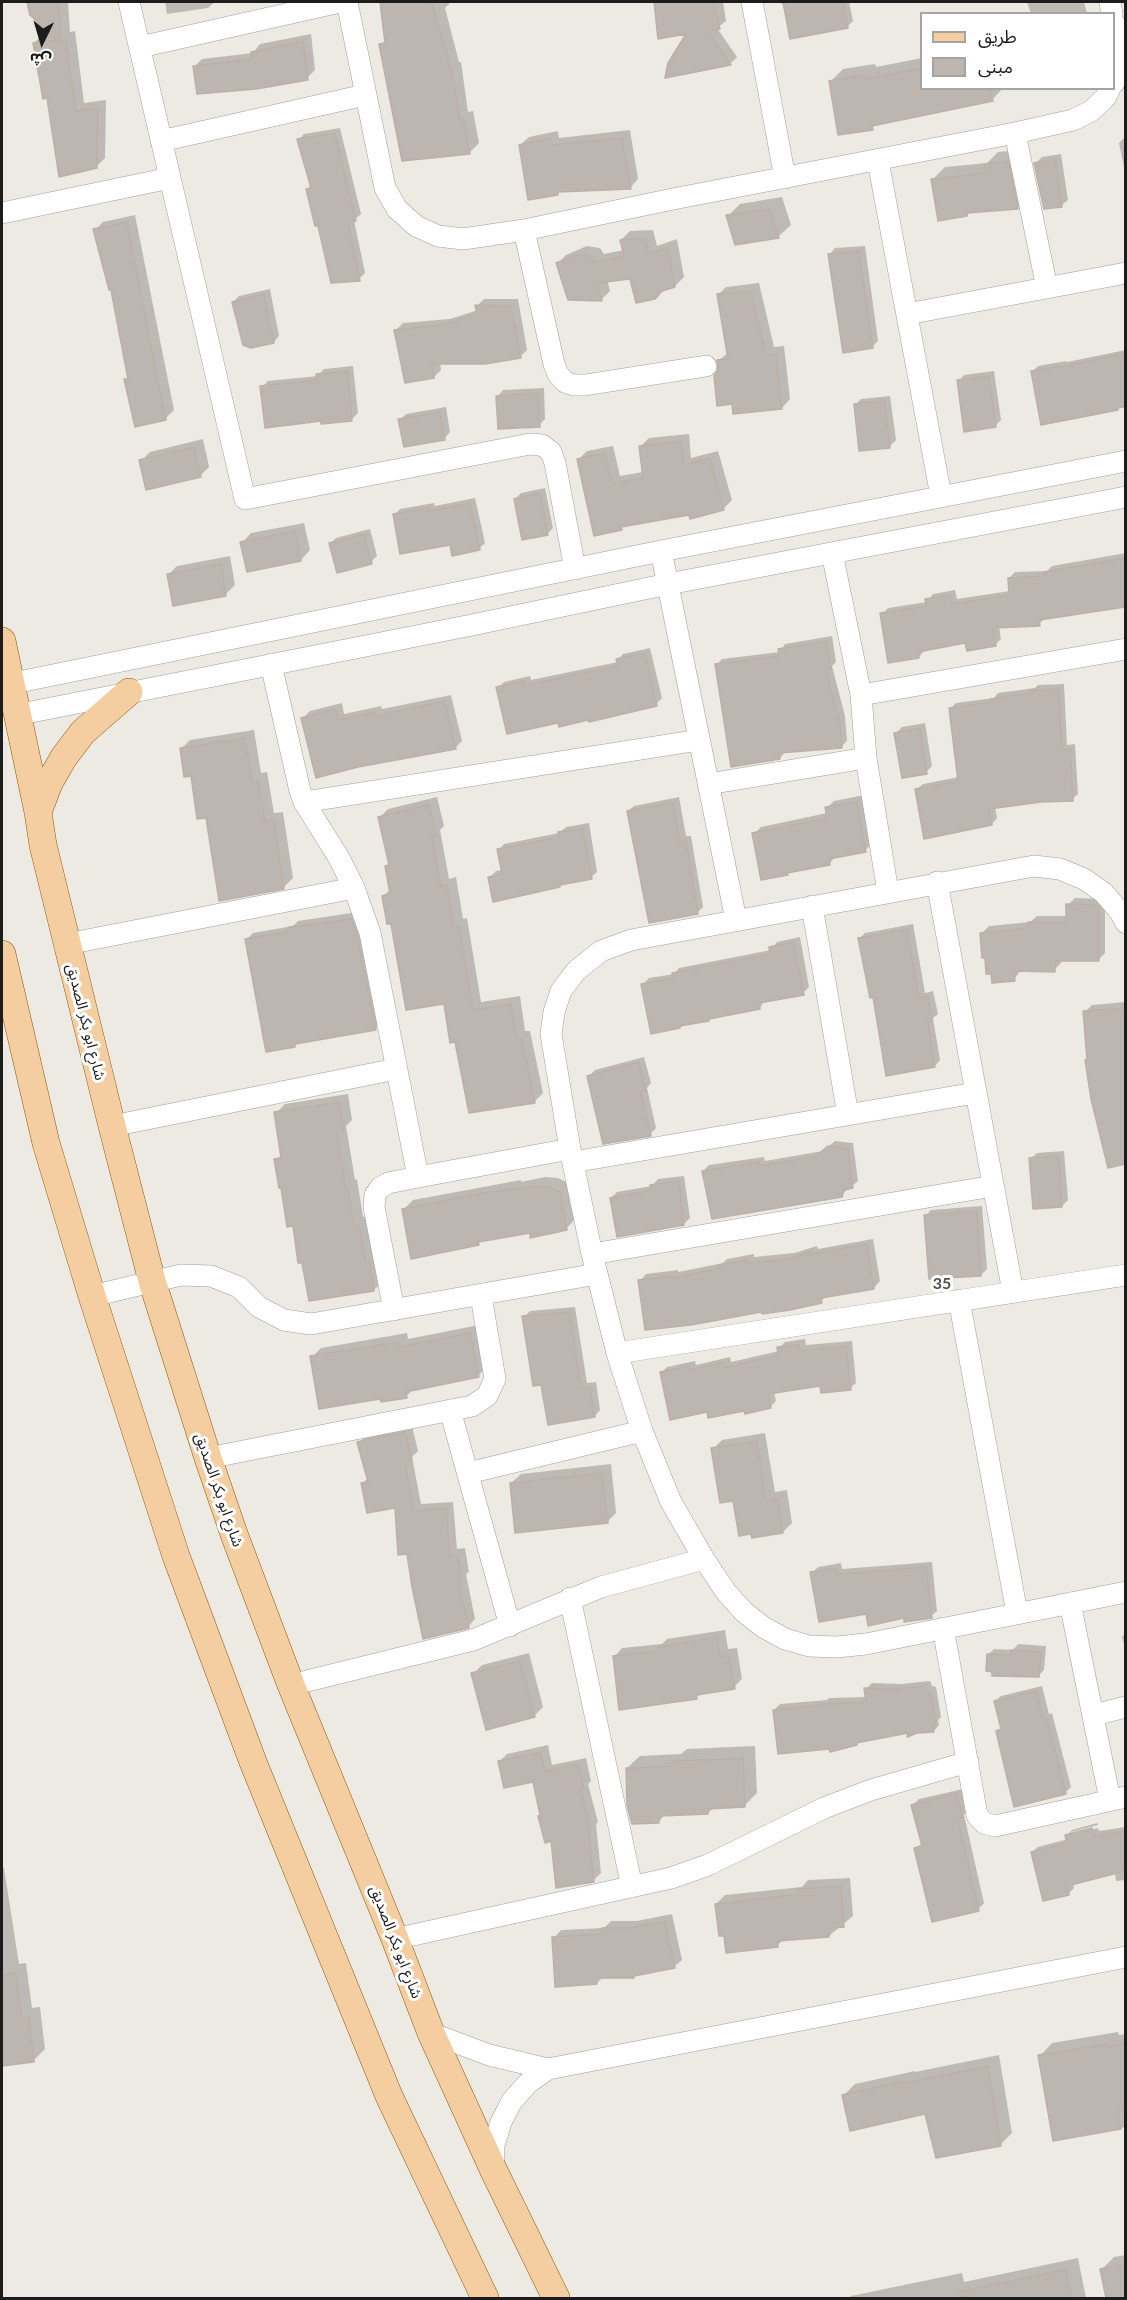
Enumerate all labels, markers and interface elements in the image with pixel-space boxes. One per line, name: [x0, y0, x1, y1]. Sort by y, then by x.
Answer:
north arrow: [12, 12, 72, 72]
legend: [920, 12, 1115, 90]
text: طريق: [978, 25, 1017, 47]
text: ش: [29, 50, 52, 71]
text: مبنى: [978, 55, 1013, 77]
street label: شارع ابو بكر الصديق: [63, 962, 109, 1082]
district label: 35: [933, 1274, 951, 1294]
street label: شارع ابو بكر الصديق: [191, 1431, 247, 1549]
street label: شارع ابو بكر الصديق: [366, 1883, 426, 2001]

